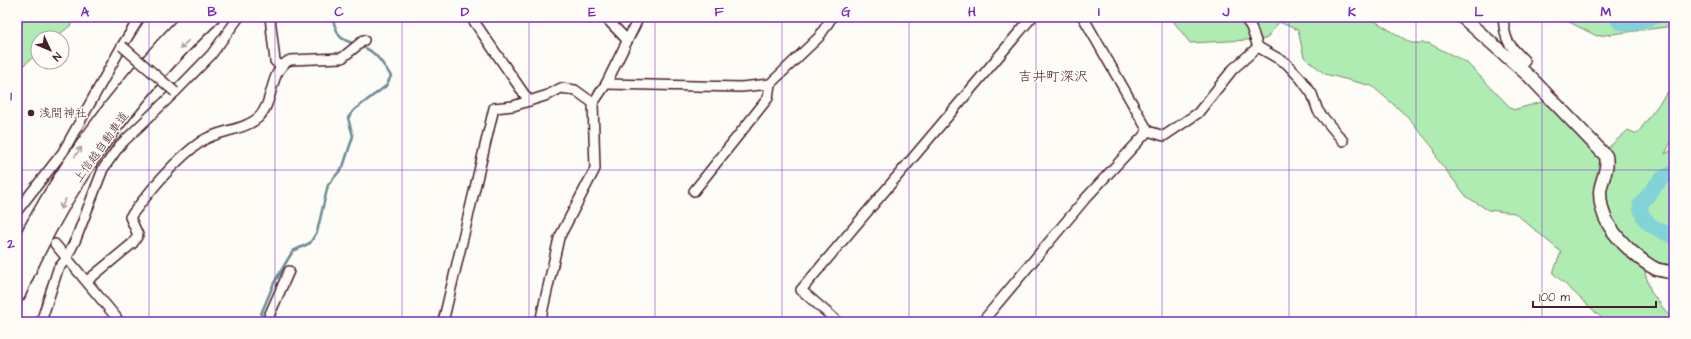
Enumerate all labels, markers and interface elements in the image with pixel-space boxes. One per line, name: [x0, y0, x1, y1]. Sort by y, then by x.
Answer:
text: A: [81, 3, 90, 21]
text: B: [207, 3, 217, 21]
text: C: [334, 3, 344, 21]
text: D: [461, 3, 470, 21]
text: E: [588, 3, 596, 21]
text: F: [714, 3, 724, 21]
text: G: [841, 3, 851, 21]
text: H: [968, 3, 976, 21]
text: I: [1098, 3, 1100, 21]
text: J: [1222, 3, 1230, 21]
text: K: [1348, 3, 1356, 21]
text: L: [1474, 3, 1484, 21]
text: M: [1601, 3, 1612, 21]
north arrow: [30, 30, 70, 70]
one-way arrow: [179, 40, 188, 50]
text: N: [49, 49, 65, 64]
district label: 吉井町深沢: [1018, 67, 1088, 87]
text: 1: [10, 87, 12, 105]
place label: 浅間神社: [39, 105, 87, 122]
marker: 浅間神社: [26, 108, 36, 118]
street label: 上信越自動車道: [70, 108, 133, 186]
one-way arrow: [74, 147, 82, 158]
one-way arrow: [58, 198, 66, 210]
text: 2: [6, 235, 15, 253]
scale bar: [1533, 283, 1656, 309]
text: 100 m: [1539, 289, 1570, 306]

